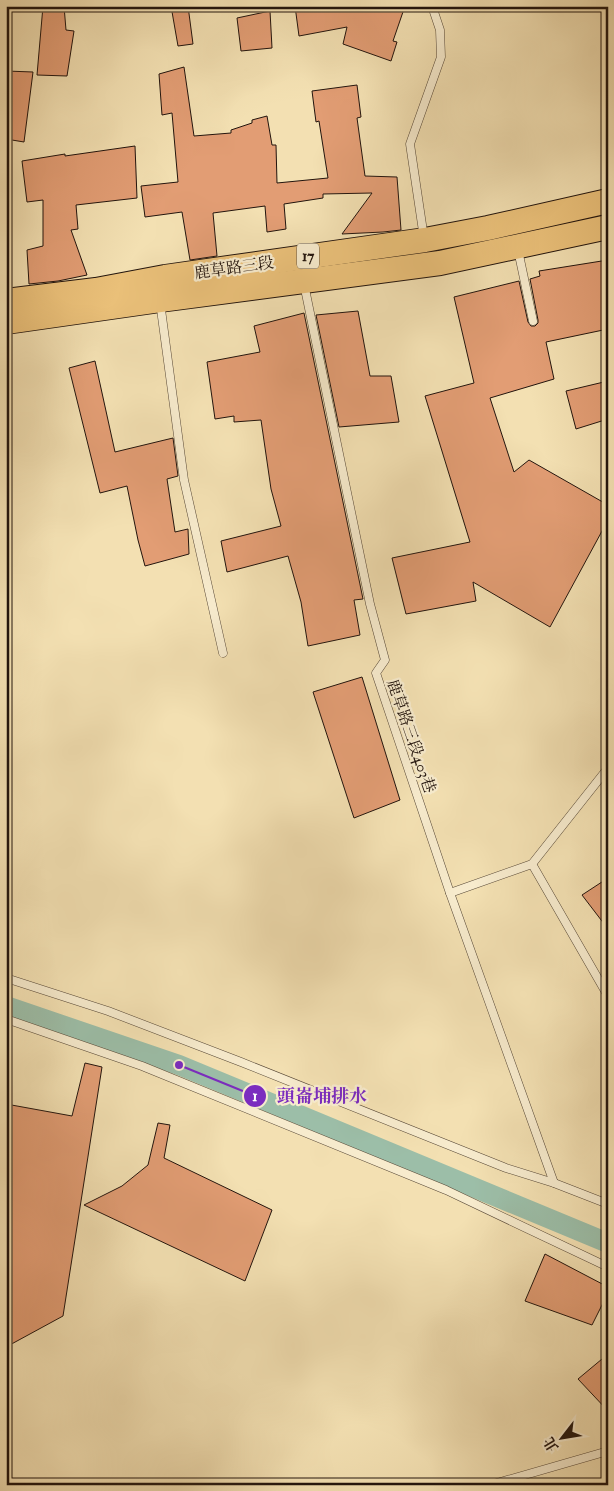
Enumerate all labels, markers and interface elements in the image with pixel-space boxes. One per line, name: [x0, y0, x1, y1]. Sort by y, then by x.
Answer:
road number: 17: [297, 244, 319, 268]
street label: 鹿草路三段: [193, 253, 275, 283]
street label: 鹿草路三段403巷: [382, 677, 440, 796]
callout: 頭崙埔排水: [242, 1079, 377, 1112]
text: 頭崙埔排水: [277, 1085, 367, 1108]
text: 1: [252, 1087, 258, 1106]
north arrow: [536, 1414, 586, 1464]
text: 北: [540, 1434, 562, 1455]

